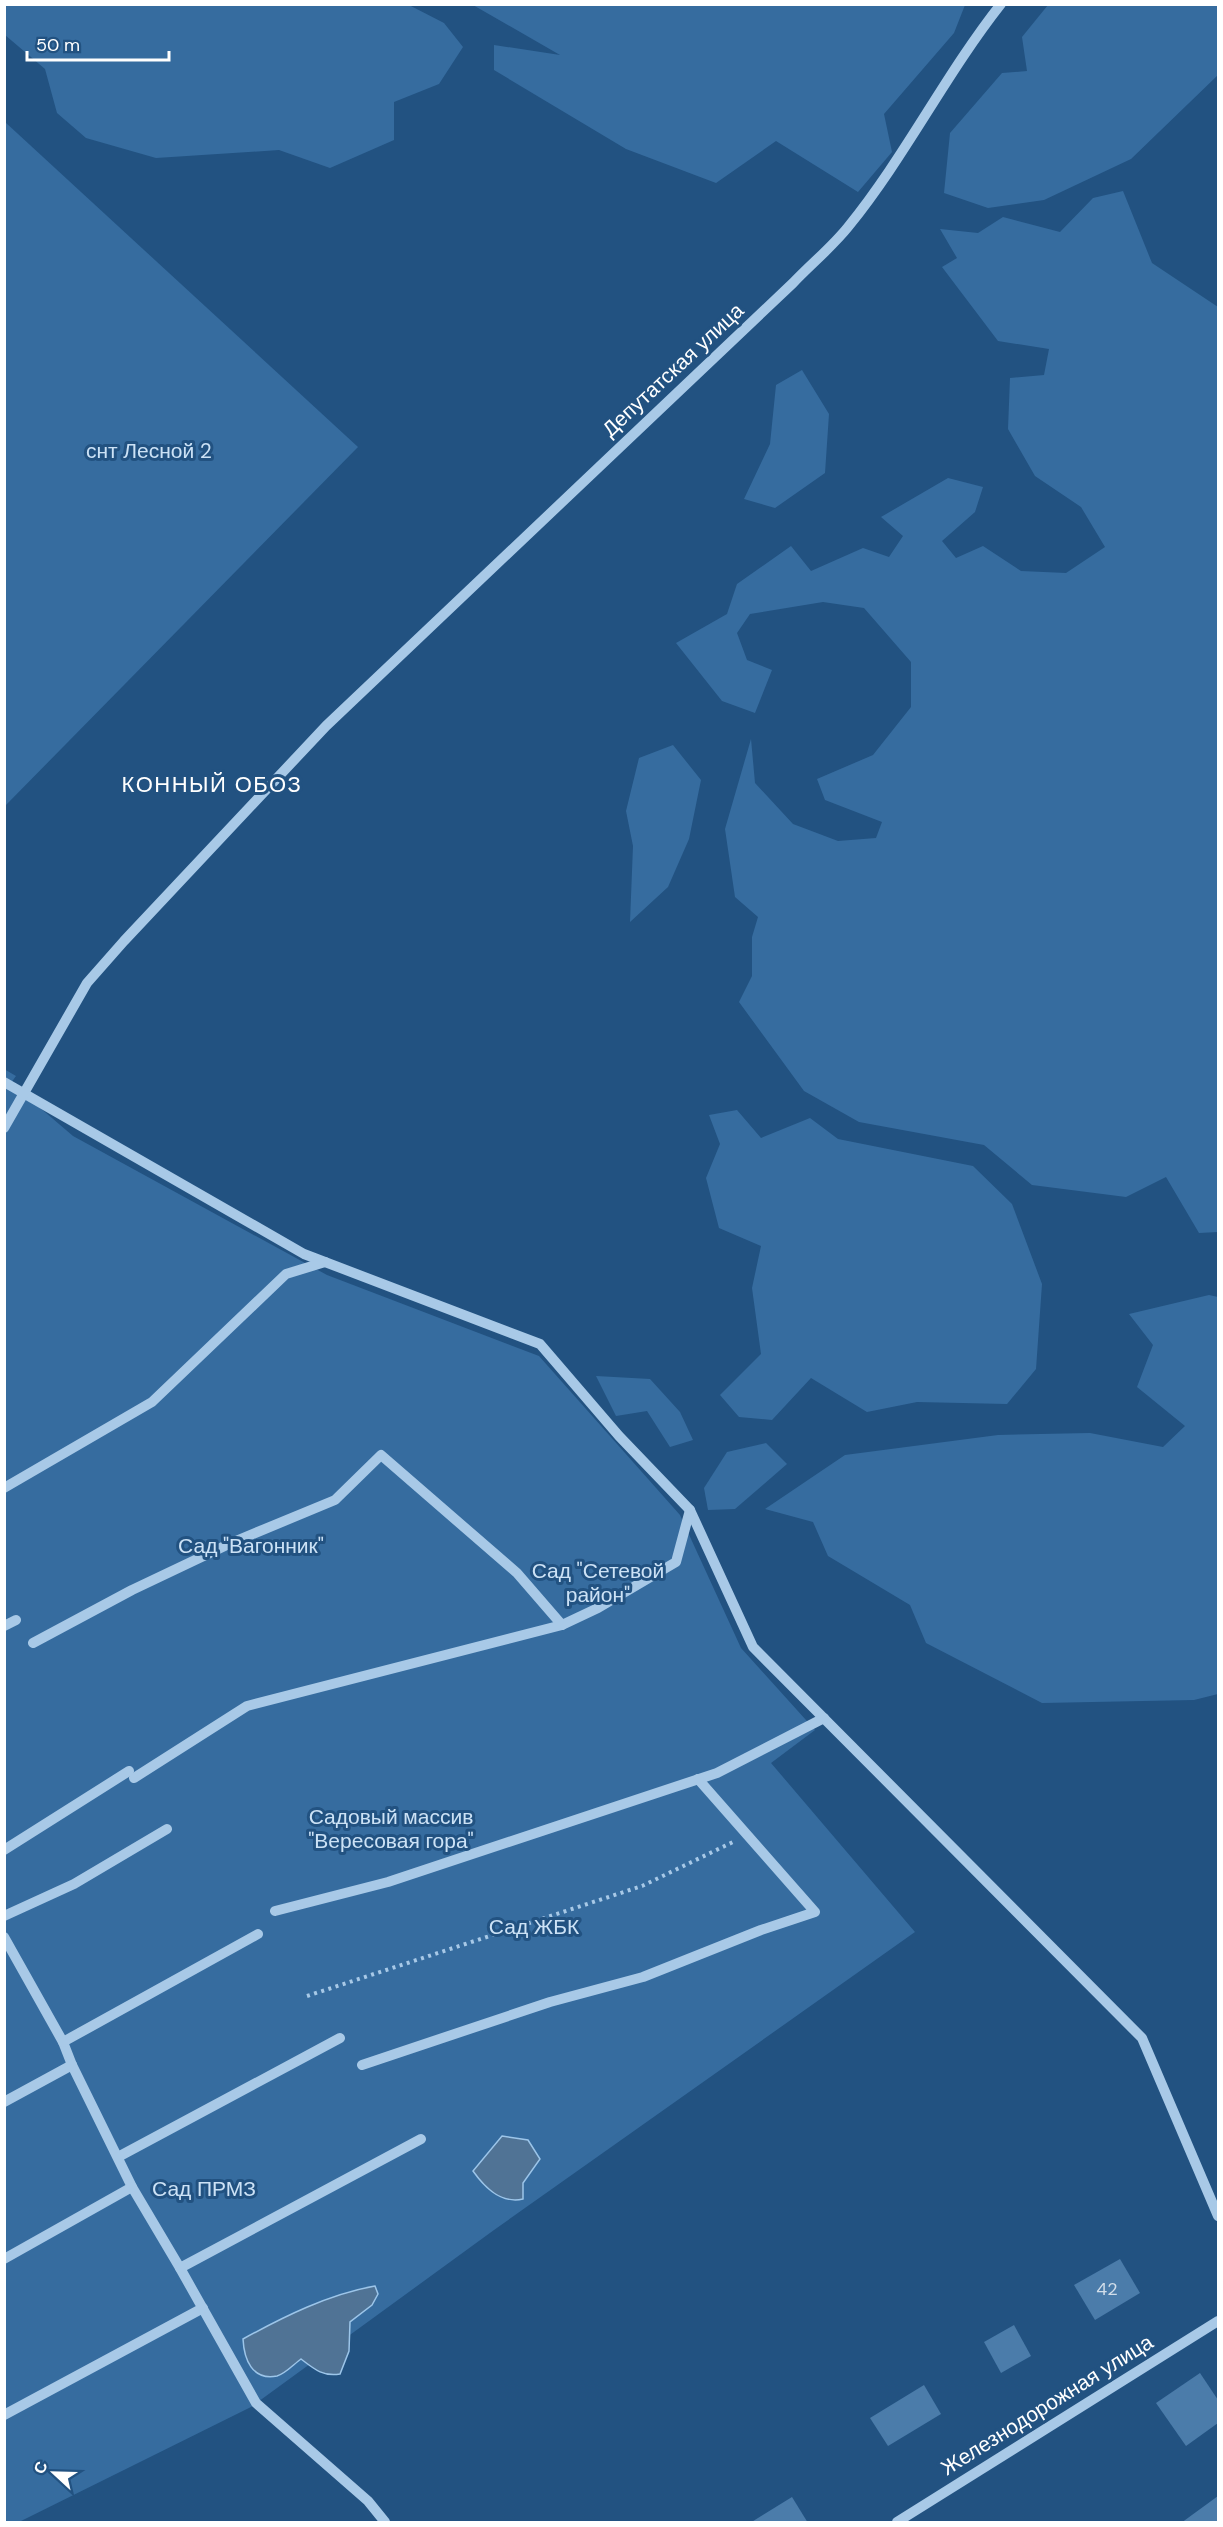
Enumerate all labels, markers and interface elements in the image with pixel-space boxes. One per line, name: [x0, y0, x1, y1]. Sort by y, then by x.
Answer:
scale bar: [27, 24, 170, 62]
text: 50 m: [36, 33, 80, 57]
street label: Депутатская улица: [596, 297, 750, 443]
park label: снт Лесной 2: [86, 437, 212, 465]
district label: КОННЫЙ ОБОЗ: [122, 770, 302, 799]
park label: Сад "Вагонник": [178, 1532, 324, 1560]
park label: Сад "Сетевой район": [532, 1557, 664, 1609]
park label: Садовый массив "Вересовая гора": [308, 1803, 474, 1855]
park label: Сад ЖБК: [489, 1913, 580, 1941]
park label: Сад ПРМЗ: [152, 2175, 256, 2203]
house number: 42: [1096, 2277, 1118, 2301]
street label: Железнодорожная улица: [936, 2328, 1159, 2482]
north arrow: [24, 2443, 84, 2503]
text: С: [29, 2458, 53, 2477]

